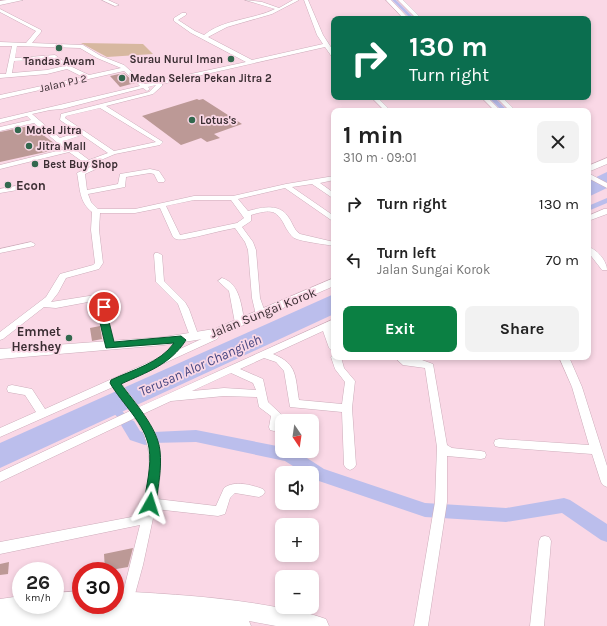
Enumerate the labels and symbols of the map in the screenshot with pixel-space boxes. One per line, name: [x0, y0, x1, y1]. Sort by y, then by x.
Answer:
marker: Tandas Awam: [54, 43, 64, 53]
place label: Surau Nurul Iman: [129, 53, 223, 66]
marker: Surau Nurul Iman: [226, 54, 236, 64]
place label: Tandas Awam: [23, 55, 95, 68]
street label: Jalan PJ 2: [38, 72, 88, 95]
place label: Medan Selera Pekan Jitra 2: [130, 72, 272, 85]
marker: Medan Selera Pekan Jitra 2: [117, 73, 127, 83]
place label: Lotus's: [200, 114, 237, 127]
marker: Lotus's: [187, 115, 197, 125]
place label: Motel Jitra: [26, 124, 82, 137]
marker: Motel Jitra: [13, 125, 23, 135]
place label: Jitra Mall: [37, 140, 86, 153]
marker: Jitra Mall: [24, 141, 34, 151]
place label: Best Buy Shop: [43, 158, 118, 171]
marker: Best Buy Shop: [30, 159, 40, 169]
place label: Econ: [16, 178, 46, 193]
marker: Econ: [3, 180, 13, 190]
street label: Jalan Sungai Korok: [208, 284, 319, 341]
pin: [87, 290, 121, 324]
place label: Emmet Hershey: [11, 324, 61, 354]
water label: Terusan Alor Changileh: [136, 331, 264, 400]
marker: Emmet Hershey: [64, 333, 74, 343]
north arrow: [275, 414, 319, 458]
position arrow: [129, 483, 171, 525]
speed limit sign: 30: [72, 562, 124, 614]

